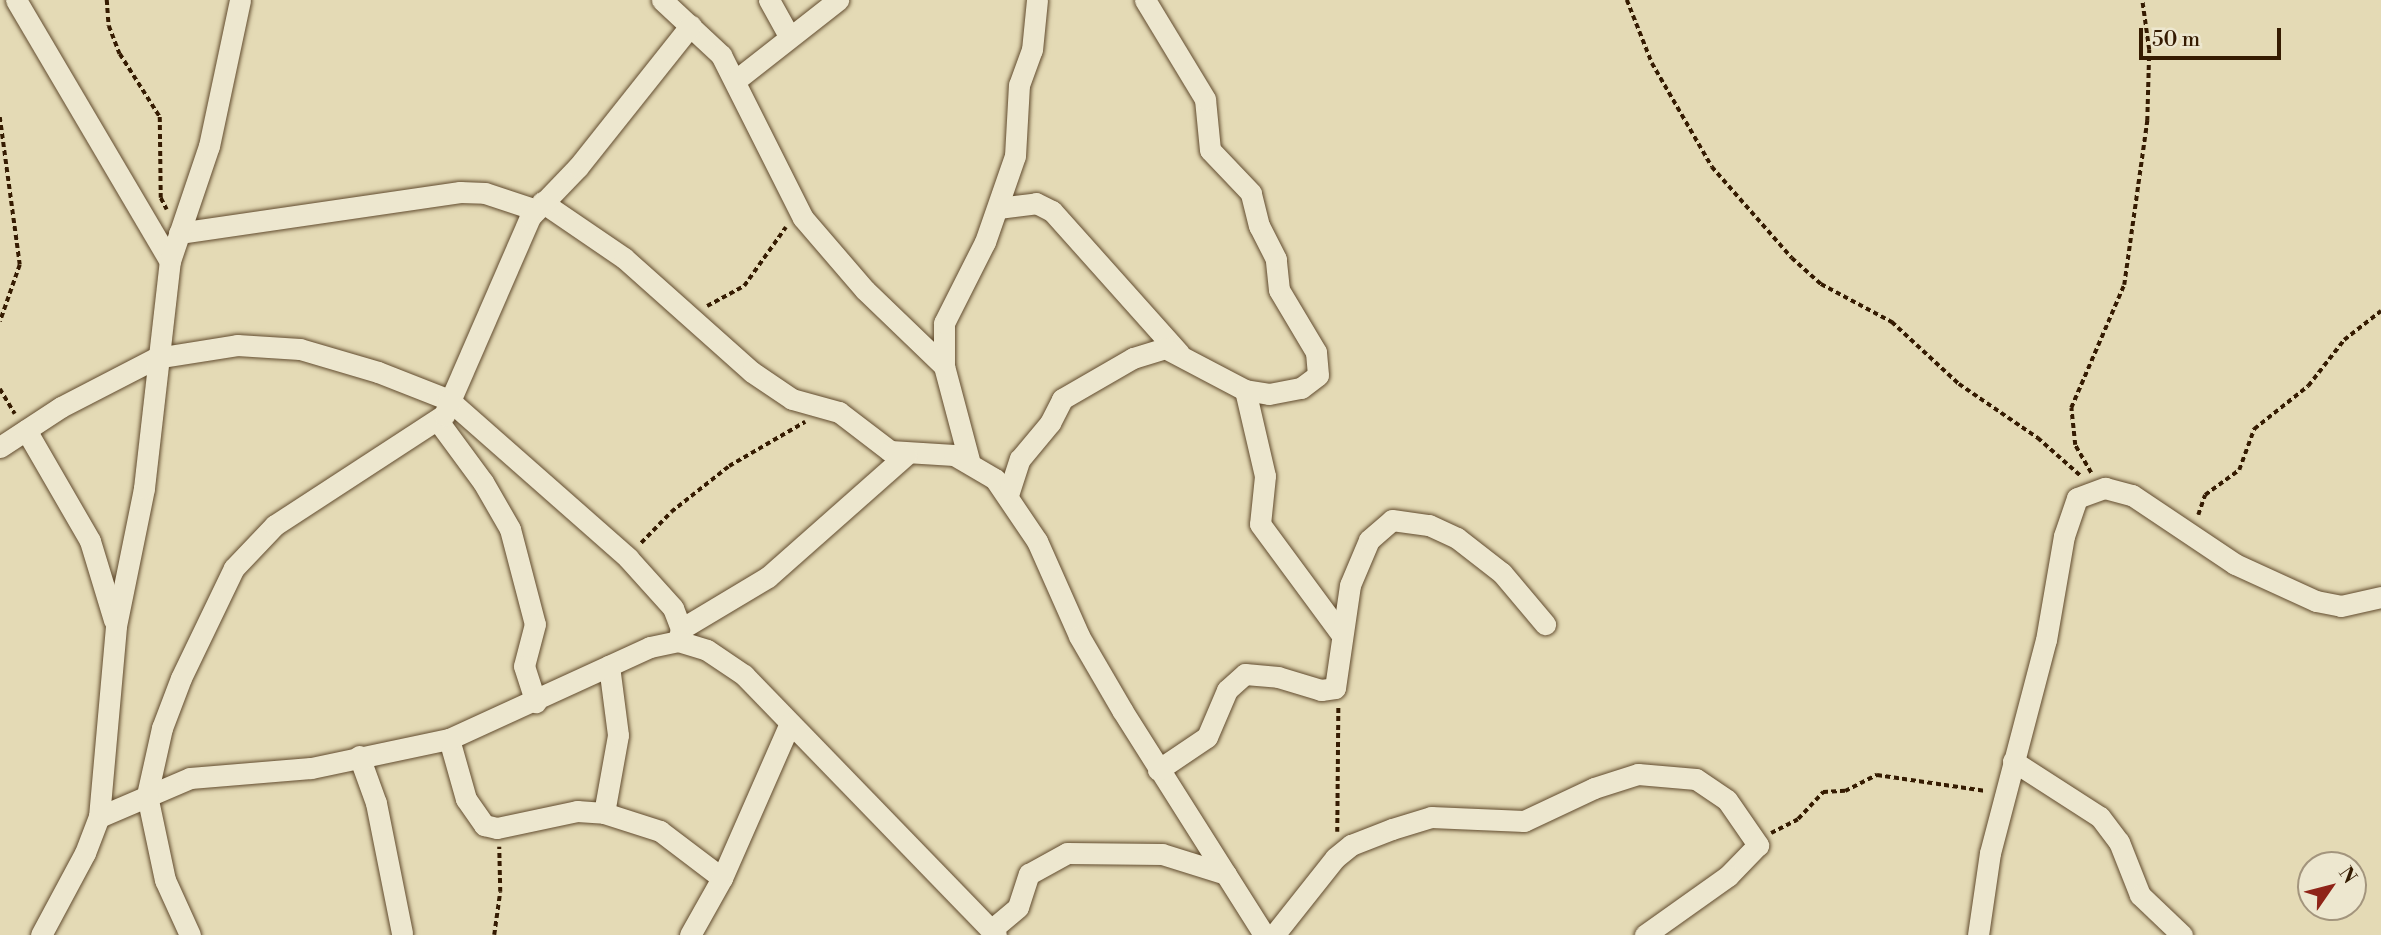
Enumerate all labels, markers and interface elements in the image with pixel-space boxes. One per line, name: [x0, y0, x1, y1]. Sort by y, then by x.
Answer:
scale bar: [2143, 14, 2285, 58]
text: 50 m: [2152, 27, 2200, 53]
north arrow: [2297, 851, 2367, 921]
text: N: [2333, 862, 2362, 888]

